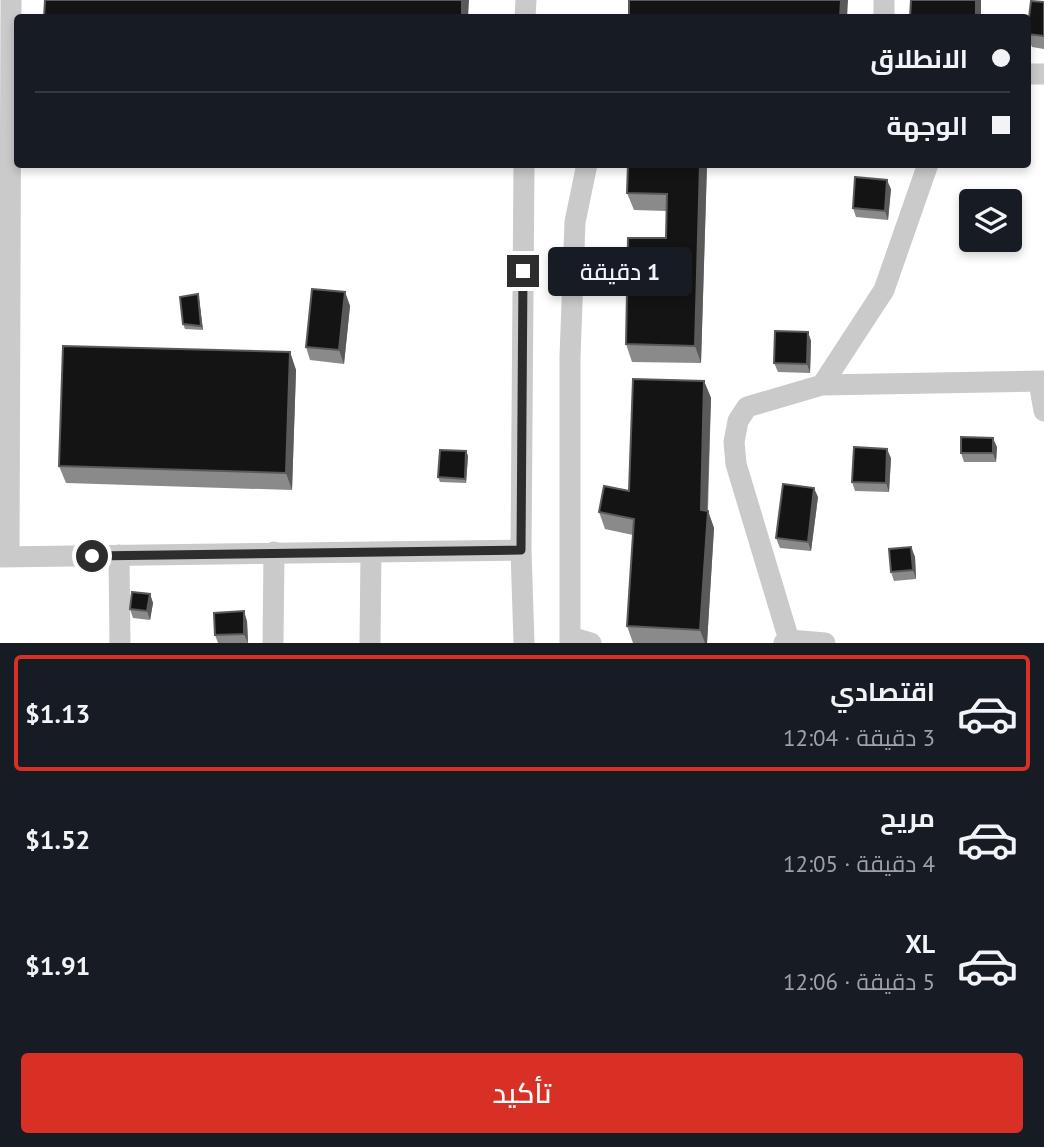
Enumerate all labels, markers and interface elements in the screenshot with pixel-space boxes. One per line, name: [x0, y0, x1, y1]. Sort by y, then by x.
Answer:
text: الانطلاق: [870, 42, 968, 75]
text: الوجهة: [887, 109, 968, 142]
map controls: [959, 189, 1022, 252]
button: layers: [959, 189, 1022, 252]
callout: 1 دقيقة: [548, 246, 691, 296]
route end: [507, 255, 539, 287]
text: 1 دقيقة: [580, 257, 660, 286]
route start: [76, 540, 108, 572]
text: اقتصادي: [830, 675, 935, 708]
icon: car: [956, 682, 1019, 745]
text: $1.13: [25, 697, 90, 730]
text: 3 دقيقة · 12:04: [783, 723, 935, 752]
text: مريح: [880, 801, 935, 834]
icon: car: [956, 808, 1019, 871]
text: $1.52: [25, 823, 90, 856]
text: 4 دقيقة · 12:05: [783, 849, 935, 878]
text: XL: [905, 927, 935, 960]
icon: car: [956, 934, 1019, 997]
text: $1.91: [25, 949, 90, 982]
text: 5 دقيقة · 12:06: [783, 967, 935, 996]
button: تأكيد: [21, 1053, 1023, 1133]

